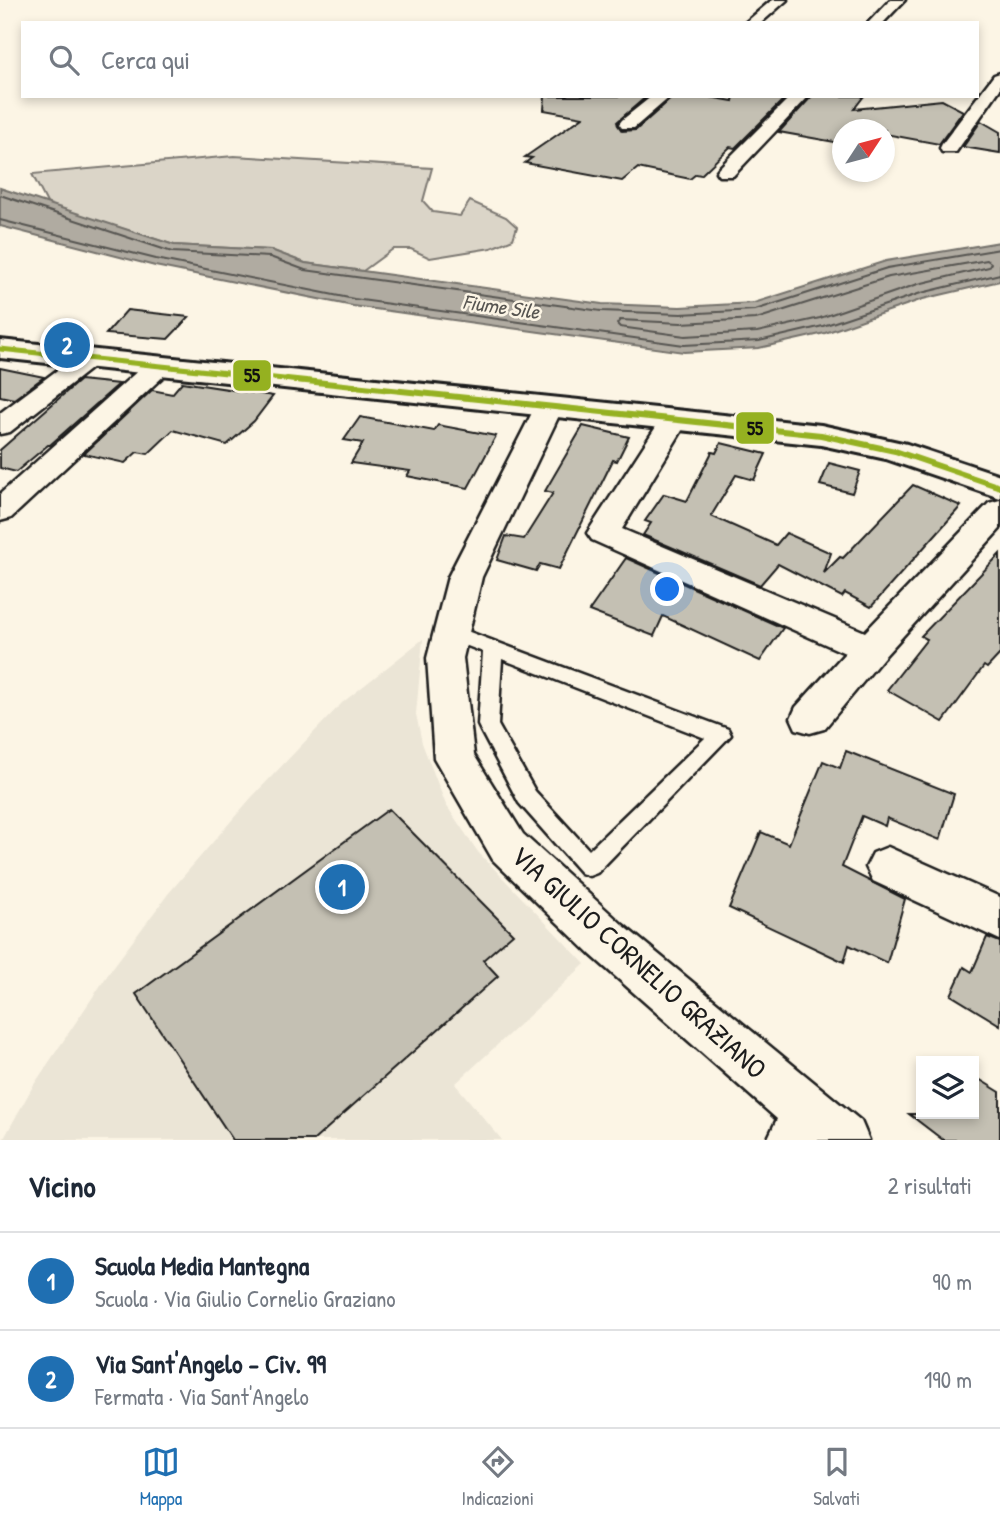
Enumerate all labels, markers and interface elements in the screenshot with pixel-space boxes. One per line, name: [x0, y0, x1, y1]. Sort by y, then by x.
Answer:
search box: [21, 21, 979, 98]
icon: search: [45, 41, 83, 79]
text: Cerca qui: [101, 42, 190, 77]
north arrow: [832, 119, 895, 182]
water label: Fiume Sile: [461, 287, 543, 326]
pin: 2: [44, 319, 90, 371]
line badge: 55: [232, 359, 272, 392]
text: 55: [244, 362, 261, 388]
line badge: 55: [735, 411, 775, 445]
text: 55: [747, 415, 764, 441]
your location: [650, 572, 684, 606]
street label: VIA GIULIO CORNELIO GRAZIANO: [503, 837, 775, 1087]
pin: 1: [319, 861, 365, 913]
map controls: [916, 1056, 979, 1119]
button: layers: [916, 1056, 979, 1119]
text: Vicino: [28, 1166, 96, 1206]
text: 2 risultati: [888, 1170, 972, 1201]
text: Scuola Media Mantegna: [95, 1248, 309, 1283]
text: 1: [47, 1266, 55, 1297]
text: 90 m: [932, 1266, 972, 1297]
text: Scuola · Via Giulio Cornelio Graziano: [95, 1283, 396, 1314]
text: Via Sant'Angelo - Civ. 99: [95, 1346, 326, 1381]
text: 2: [46, 1364, 56, 1395]
text: 190 m: [924, 1364, 972, 1395]
text: Fermata · Via Sant'Angelo: [95, 1381, 309, 1412]
tab: Mappa: [140, 1443, 182, 1511]
tab: Indicazioni: [461, 1443, 534, 1511]
tab: Salvati: [813, 1443, 860, 1511]

